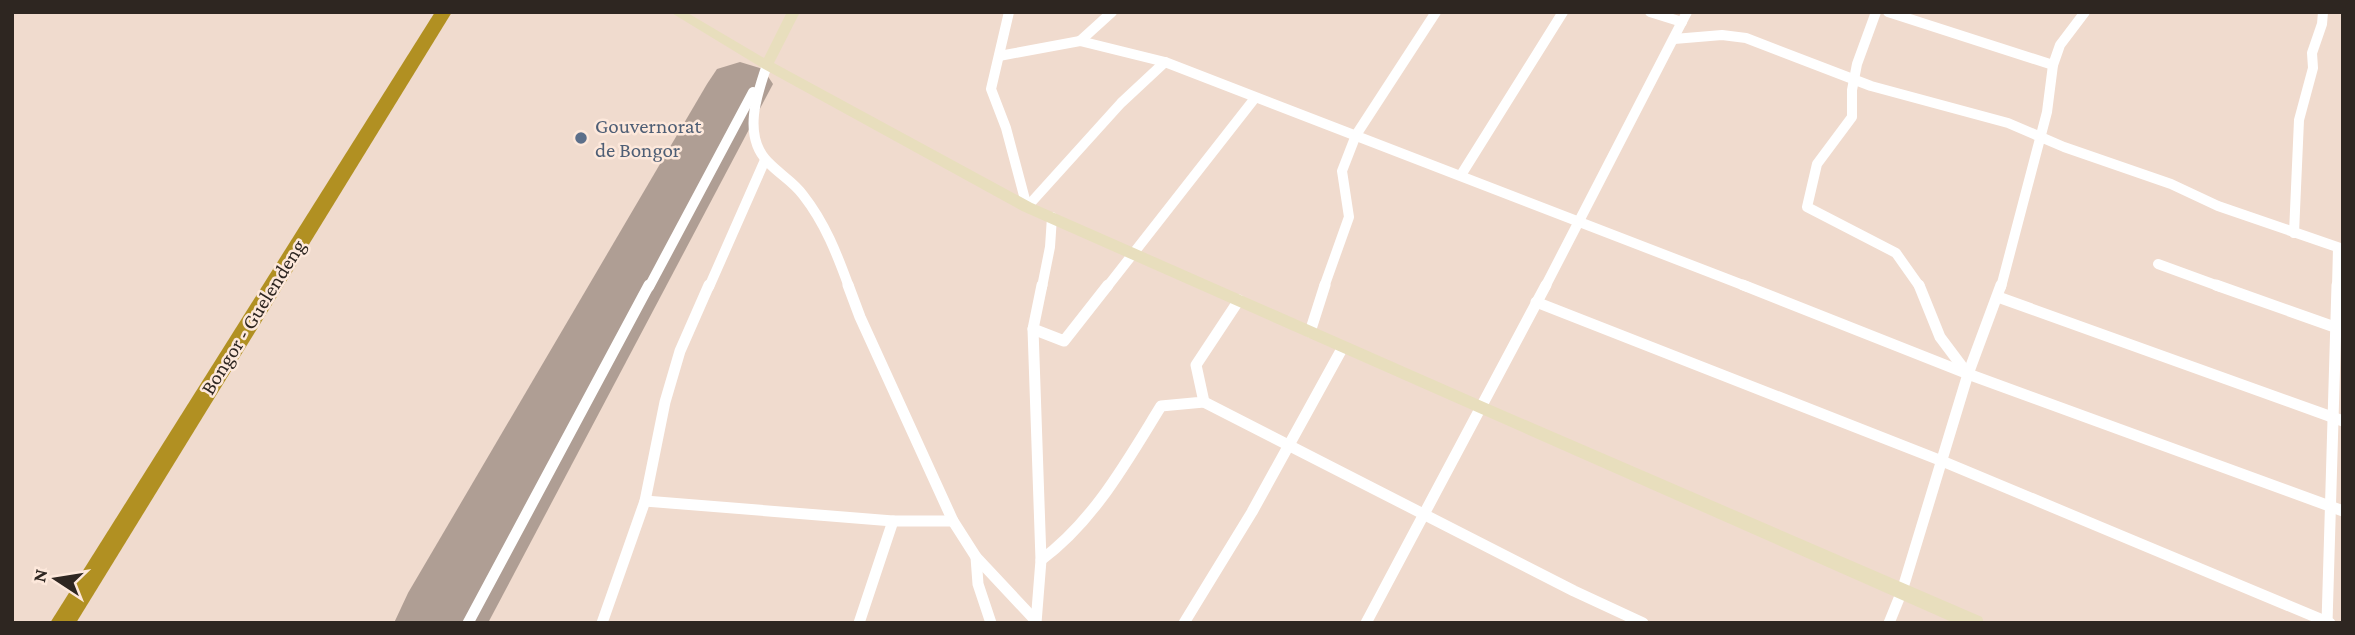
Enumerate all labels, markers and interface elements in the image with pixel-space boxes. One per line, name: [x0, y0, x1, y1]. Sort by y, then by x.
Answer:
place label: Gouvernorat de Bongor: [595, 114, 703, 162]
marker: Gouvernorat de Bongor: [573, 130, 589, 146]
street label: Bongor - Guelendeng: [196, 235, 310, 399]
north arrow: [21, 544, 91, 614]
text: N: [28, 567, 51, 584]

